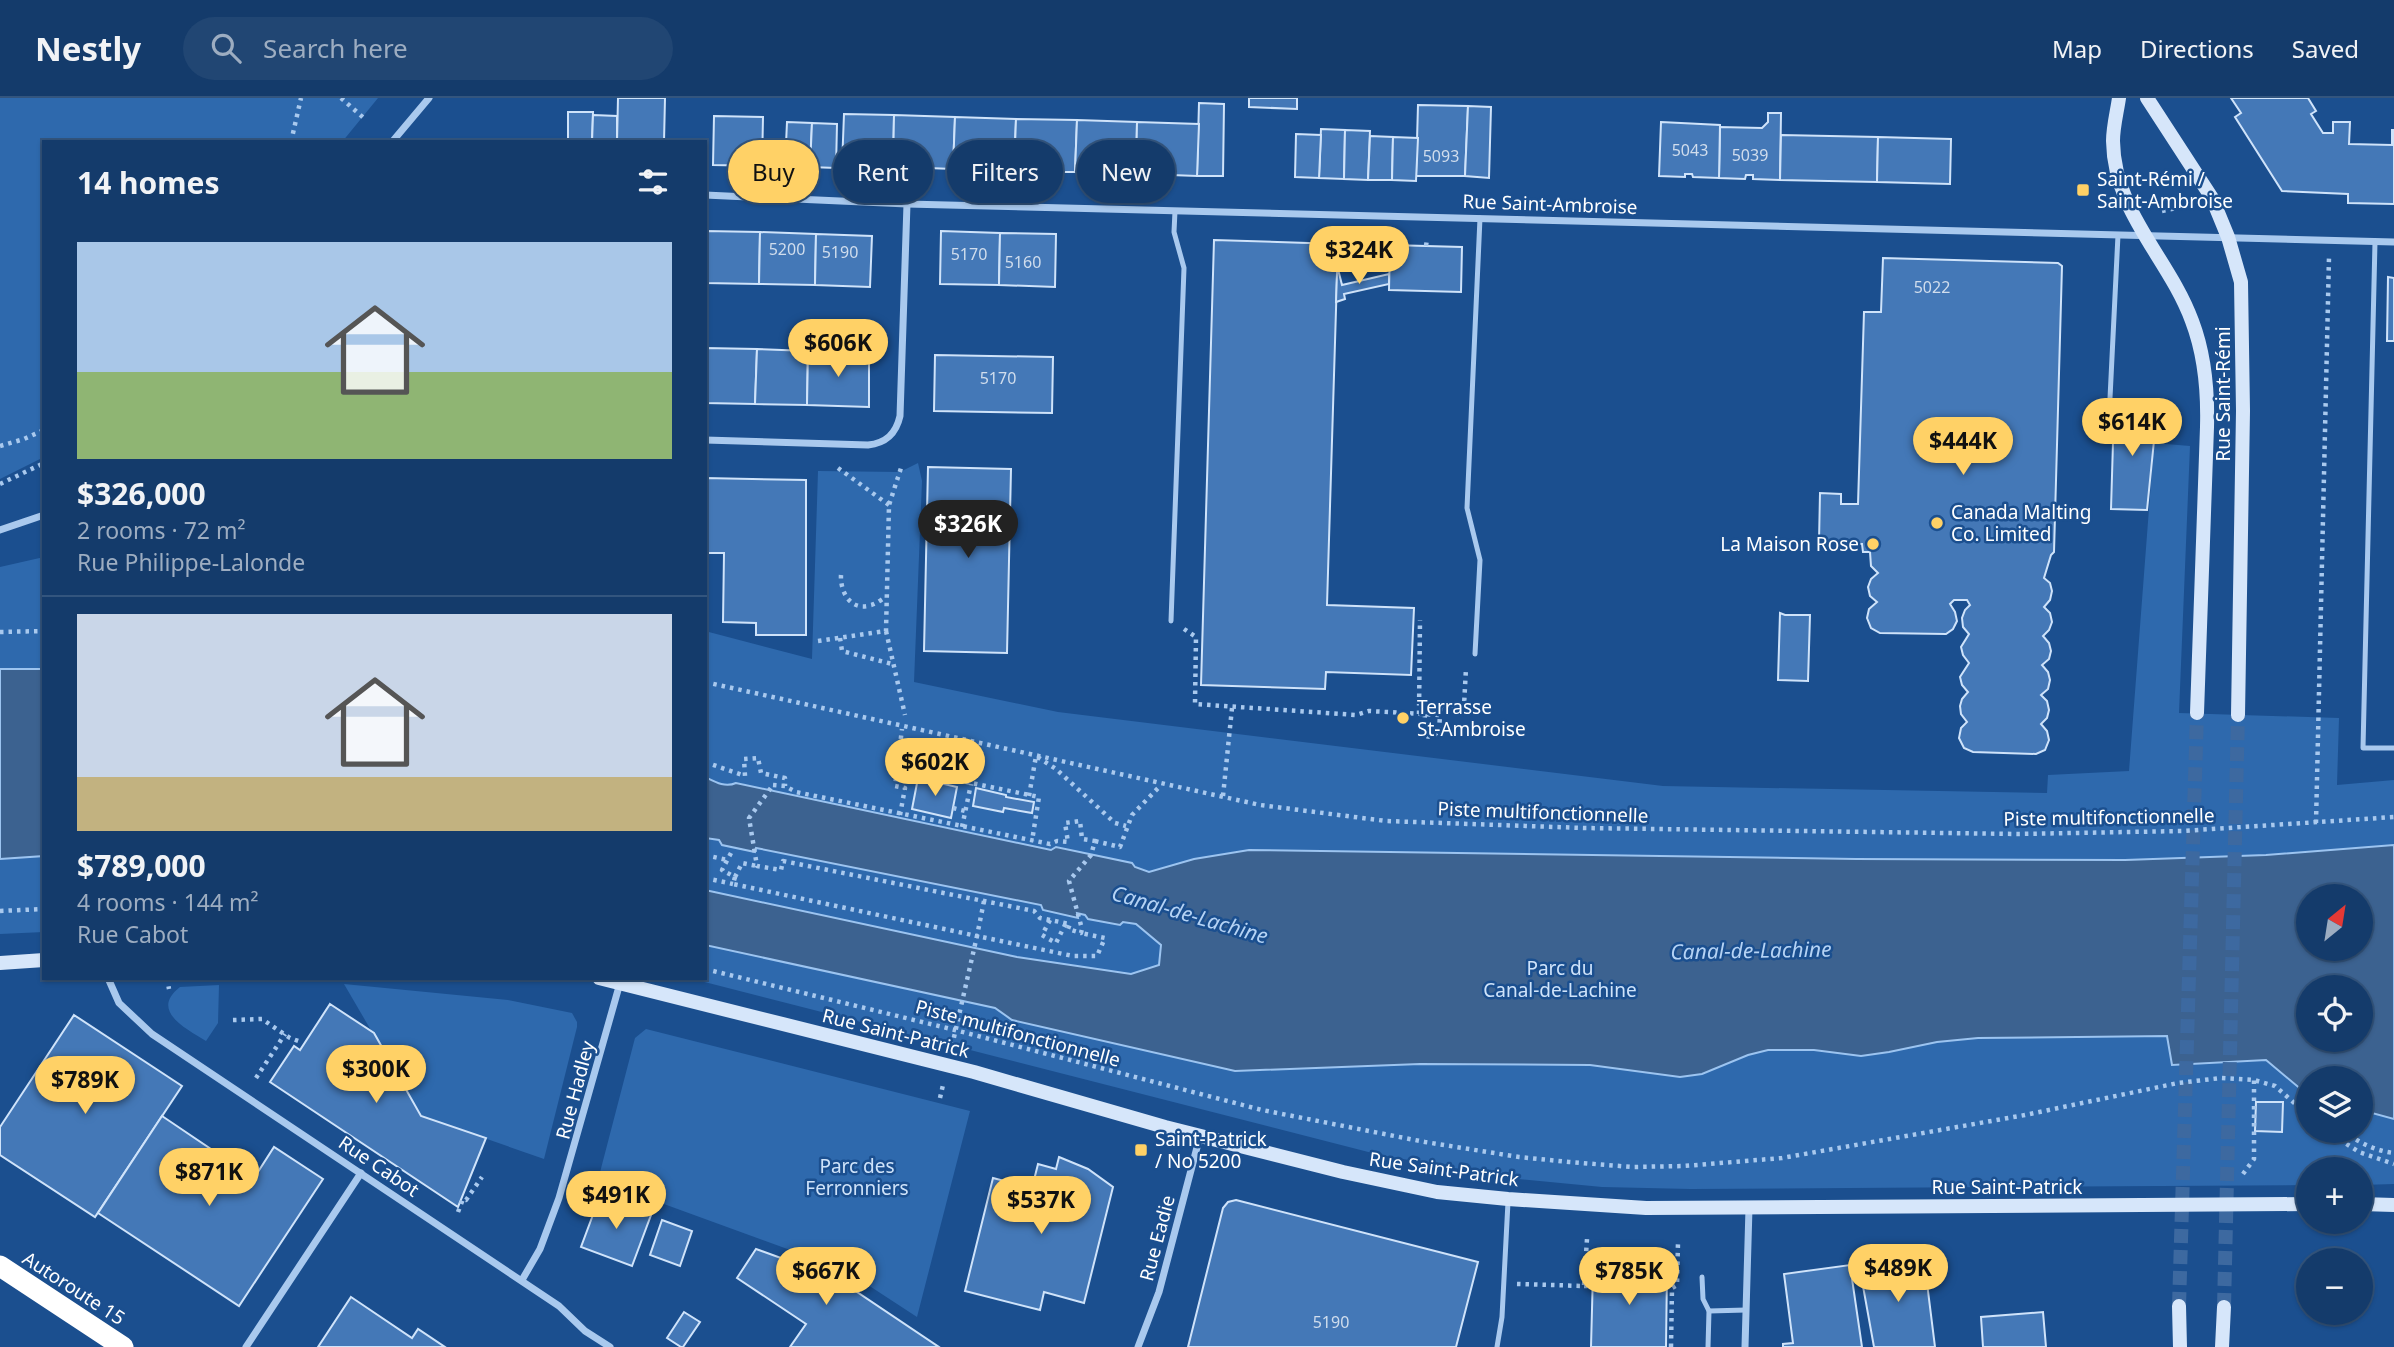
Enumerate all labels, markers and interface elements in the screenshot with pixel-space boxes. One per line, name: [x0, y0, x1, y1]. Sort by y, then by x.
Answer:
search box: [183, 17, 673, 80]
text: Nestly: [35, 26, 141, 71]
icon: search: [207, 29, 245, 67]
text: Search here: [263, 30, 408, 66]
text: Map: [2052, 32, 2102, 65]
text: Directions: [2140, 32, 2254, 65]
text: Saved: [2292, 32, 2359, 65]
house number: 5043: [1672, 139, 1708, 161]
chip: Buy: [728, 140, 819, 203]
chip: Rent: [833, 140, 933, 203]
chip: Filters: [947, 140, 1063, 203]
chip: New: [1077, 140, 1175, 203]
house number: 5039: [1732, 144, 1768, 166]
house number: 5093: [1423, 145, 1459, 167]
text: 14 homes: [77, 162, 220, 203]
icon: filters: [634, 163, 672, 201]
place label: Saint-Rémi / Saint-Ambroise: [2097, 166, 2233, 214]
marker: Saint-Rémi / Saint-Ambroise: [2075, 182, 2091, 198]
street label: Rue Saint-Ambroise: [1462, 188, 1638, 220]
pin: $324K: [1310, 226, 1408, 286]
text: $324K: [1325, 233, 1393, 265]
house number: 5200: [769, 238, 805, 260]
house number: 5190: [822, 241, 858, 263]
house number: 5170: [951, 243, 987, 265]
house number: 5160: [1005, 251, 1041, 273]
house number: 5022: [1914, 276, 1950, 298]
icon: home: [312, 287, 438, 413]
pin: $606K: [789, 320, 887, 379]
text: $606K: [804, 326, 872, 358]
street label: Rue Saint-Rémi: [2210, 326, 2236, 462]
house number: 5170: [980, 367, 1016, 389]
pin: $614K: [2083, 398, 2181, 458]
text: $614K: [2098, 405, 2166, 437]
pin: $444K: [1914, 418, 2012, 477]
text: $444K: [1929, 424, 1997, 456]
text: $326,000: [77, 473, 206, 514]
place label: Canada Malting Co. Limited: [1951, 499, 2091, 547]
pin: $326K: [919, 500, 1017, 560]
text: $326K: [934, 507, 1002, 539]
text: 2 rooms · 72 m²: [77, 514, 246, 546]
marker: Canada Malting Co. Limited: [1929, 515, 1945, 531]
place label: La Maison Rose: [1720, 531, 1859, 557]
marker: La Maison Rose: [1865, 536, 1881, 552]
text: Rue Philippe-Lalonde: [77, 546, 305, 578]
icon: home: [312, 659, 438, 785]
place label: Terrasse St-Ambroise: [1417, 694, 1526, 742]
marker: Terrasse St-Ambroise: [1395, 710, 1411, 726]
pin: $602K: [886, 738, 984, 798]
text: $602K: [901, 745, 969, 777]
street label: Piste multifonctionnelle: [1437, 795, 1649, 829]
street label: Piste multifonctionnelle: [2003, 802, 2215, 832]
text: $789,000: [77, 845, 206, 886]
water label: Canal-de-Lachine: [1109, 878, 1271, 950]
north arrow: [2296, 884, 2373, 961]
map controls: [2296, 884, 2373, 1325]
text: 4 rooms · 144 m²: [77, 886, 259, 918]
text: Rue Cabot: [77, 918, 188, 950]
water label: Canal-de-Lachine: [1670, 935, 1832, 965]
park label: Parc du Canal-de-Lachine: [1483, 955, 1637, 1003]
button: locate: [2296, 975, 2373, 1052]
street label: Piste multifonctionnelle: [913, 993, 1123, 1073]
street label: Rue Saint-Patrick: [820, 1002, 972, 1064]
street label: Rue Hadley: [549, 1038, 601, 1142]
pin: $300K: [327, 1046, 425, 1105]
text: $300K: [342, 1052, 410, 1084]
pin: $789K: [36, 1056, 134, 1116]
text: $789K: [51, 1063, 119, 1095]
button: layers: [2296, 1066, 2373, 1143]
place label: Saint-Patrick / No 5200: [1155, 1126, 1267, 1174]
street label: Rue Cabot: [334, 1130, 424, 1203]
marker: Saint-Patrick / No 5200: [1133, 1142, 1149, 1158]
street label: Rue Saint-Patrick: [1367, 1146, 1521, 1192]
pin: $871K: [160, 1148, 258, 1208]
park label: Parc des Ferronniers: [805, 1153, 909, 1201]
text: $871K: [175, 1155, 243, 1187]
button: +: [2296, 1157, 2373, 1234]
pin: $491K: [567, 1172, 665, 1231]
street label: Rue Saint-Patrick: [1932, 1174, 2082, 1200]
pin: $537K: [992, 1176, 1090, 1236]
text: $491K: [582, 1178, 650, 1210]
text: $537K: [1007, 1183, 1075, 1215]
street label: Rue Eadie: [1133, 1192, 1181, 1284]
pin: $489K: [1849, 1244, 1947, 1304]
street label: Autoroute 15: [18, 1245, 130, 1331]
pin: $667K: [777, 1248, 875, 1307]
pin: $785K: [1580, 1248, 1678, 1307]
button: −: [2296, 1248, 2373, 1325]
text: $489K: [1864, 1251, 1932, 1283]
text: $667K: [792, 1254, 860, 1286]
text: $785K: [1595, 1254, 1663, 1286]
house number: 5190: [1313, 1311, 1349, 1333]

